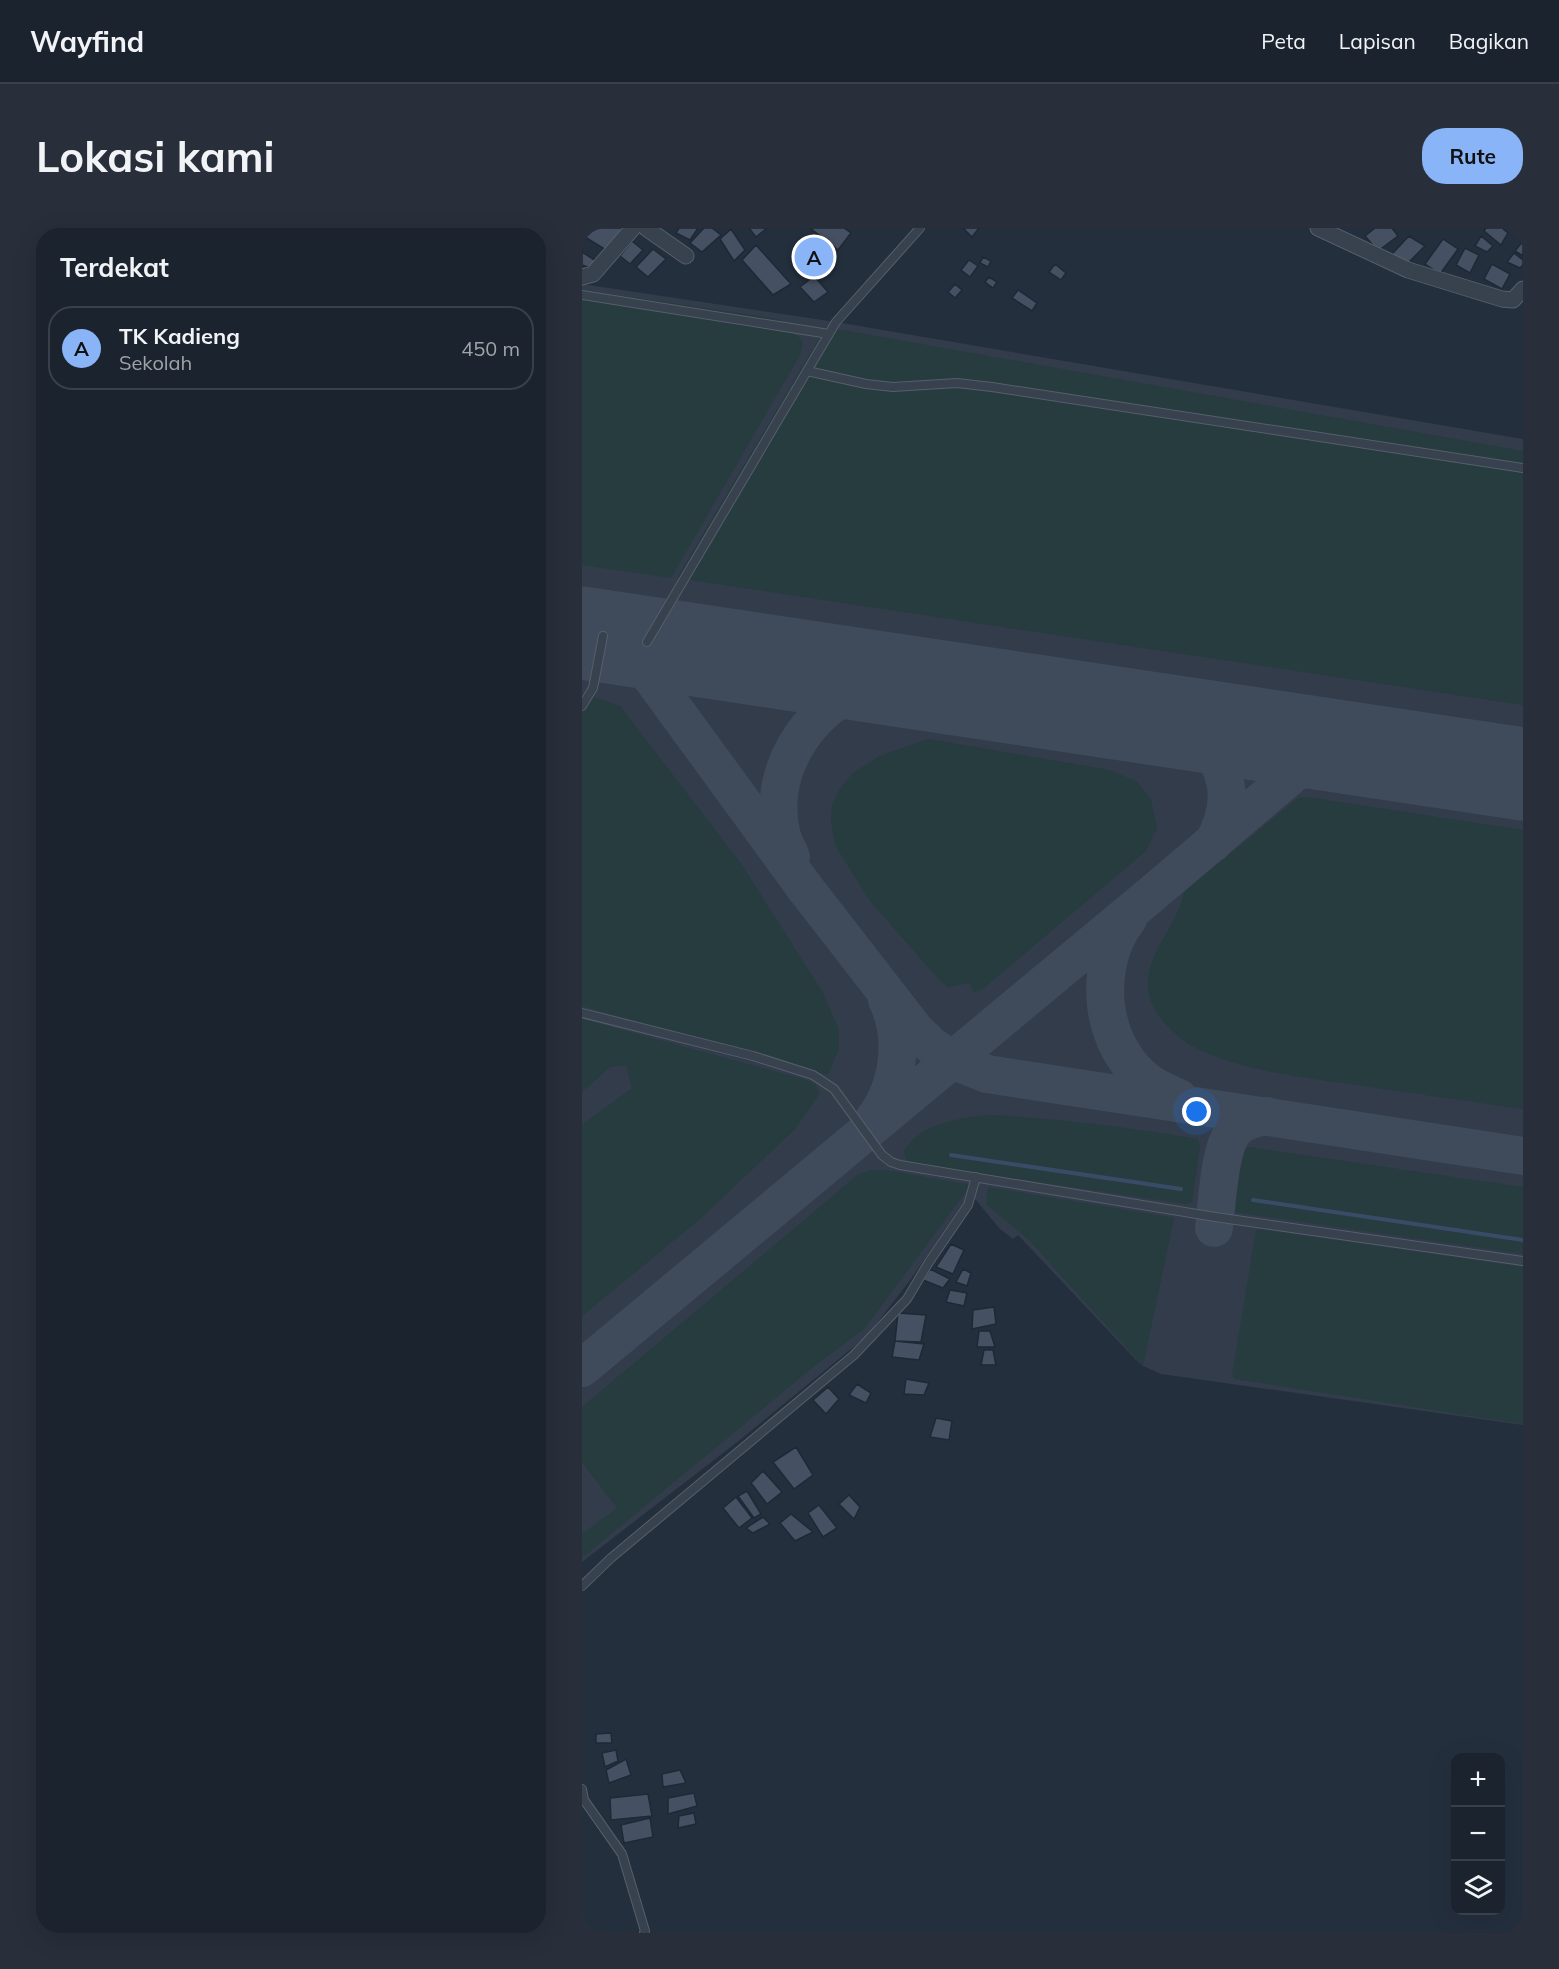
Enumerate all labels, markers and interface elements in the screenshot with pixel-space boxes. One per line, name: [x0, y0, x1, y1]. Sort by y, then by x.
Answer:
text: Wayfind: [30, 24, 144, 59]
text: Peta: [1261, 28, 1306, 54]
text: Lapisan: [1339, 28, 1416, 54]
text: Bagikan: [1449, 28, 1529, 54]
button: Rute: [1422, 128, 1523, 184]
text: Lokasi kami: [36, 130, 274, 183]
pin: A: [794, 234, 834, 279]
text: Terdekat: [60, 251, 169, 284]
text: TK Kadieng: [119, 322, 240, 350]
text: A: [74, 336, 89, 361]
text: 450 m: [461, 336, 520, 361]
text: Sekolah: [119, 350, 192, 375]
your location: [1182, 1097, 1211, 1126]
map controls: [1451, 1753, 1505, 1915]
button: +: [1451, 1753, 1505, 1807]
button: −: [1451, 1807, 1505, 1861]
button: layers: [1451, 1861, 1505, 1915]

